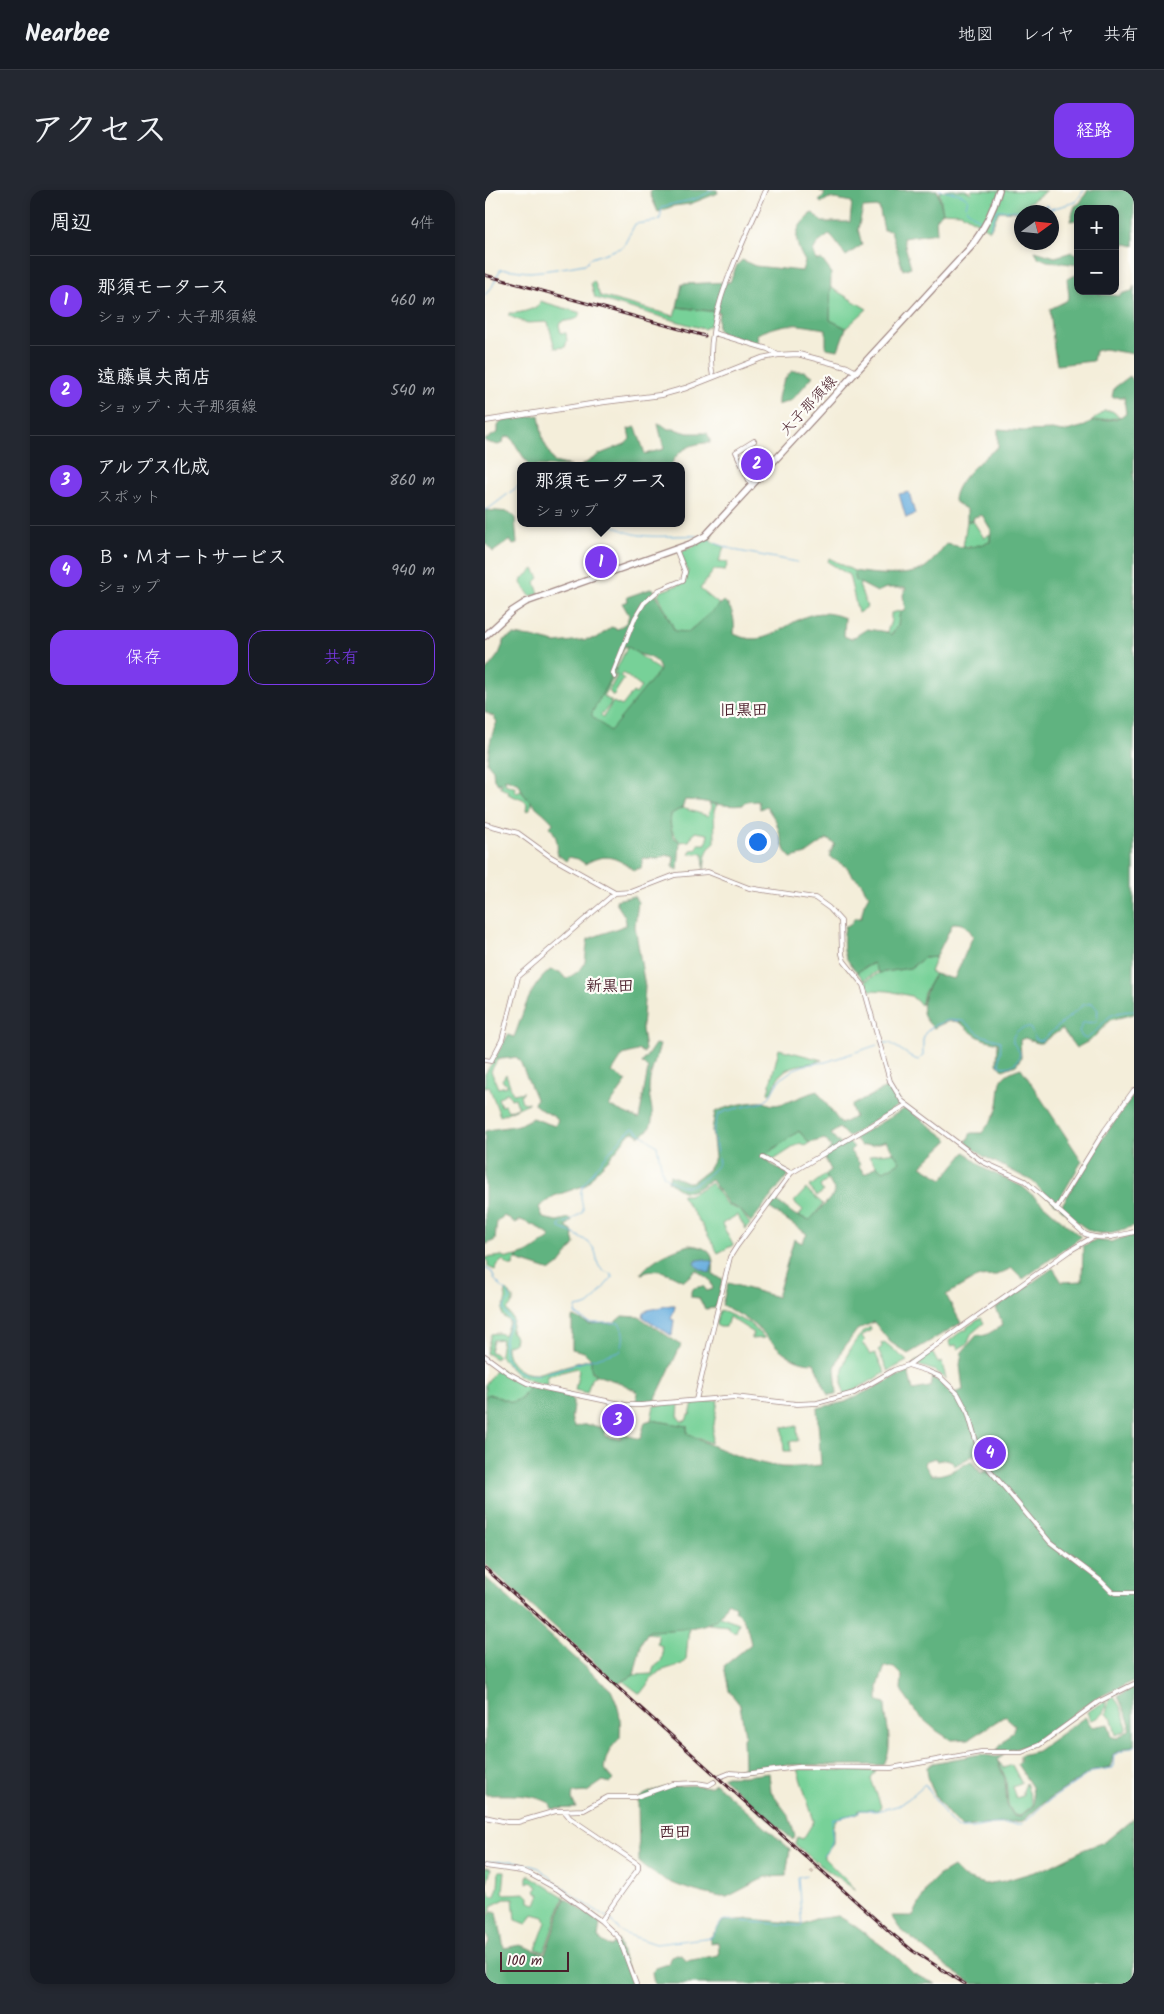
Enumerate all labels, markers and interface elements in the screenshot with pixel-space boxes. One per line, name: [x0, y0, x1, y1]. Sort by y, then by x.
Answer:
text: Nearbee: [25, 15, 110, 54]
text: 地図: [958, 21, 994, 50]
text: レイヤ: [1022, 21, 1075, 50]
text: 共有: [1103, 21, 1139, 50]
button: 経路: [1054, 103, 1134, 158]
text: アクセス: [30, 104, 168, 160]
north arrow: [1014, 205, 1059, 250]
map controls: [1074, 205, 1119, 295]
button: +: [1074, 205, 1119, 250]
text: 周辺: [50, 207, 92, 240]
text: 4件: [410, 211, 435, 236]
button: −: [1074, 250, 1119, 295]
text: 那須モータース: [97, 273, 229, 303]
text: 1: [64, 288, 68, 313]
text: 460 m: [390, 288, 435, 313]
text: ショップ · 大子那須線: [97, 305, 257, 330]
text: 遠藤眞夫商店: [97, 363, 211, 393]
street label: 大子那須線: [775, 370, 843, 442]
text: 2: [61, 378, 71, 403]
text: 540 m: [390, 378, 435, 403]
text: ショップ · 大子那須線: [97, 395, 257, 420]
pin: 2: [741, 445, 773, 483]
text: アルプス化成: [97, 453, 210, 483]
popup: [517, 462, 685, 527]
text: 那須モータース: [535, 467, 667, 497]
text: 3: [62, 468, 70, 493]
text: 860 m: [389, 468, 435, 493]
text: スポット: [97, 485, 161, 510]
text: ショップ: [535, 499, 598, 524]
text: Ｂ・Ｍオートサービス: [97, 543, 287, 573]
pin: 1: [585, 543, 617, 581]
text: 4: [62, 558, 70, 583]
text: 940 m: [391, 558, 435, 583]
text: ショップ: [97, 575, 160, 600]
button: 保存: [50, 630, 238, 685]
button: 共有: [248, 630, 435, 685]
district label: 旧黒田: [720, 698, 768, 723]
your location: [745, 829, 771, 855]
district label: 新黒田: [586, 974, 634, 999]
pin: 3: [602, 1401, 634, 1439]
pin: 4: [974, 1434, 1006, 1472]
district label: 西田: [659, 1820, 691, 1845]
scale bar: [500, 1949, 569, 1972]
text: 100 m: [507, 1950, 542, 1972]

